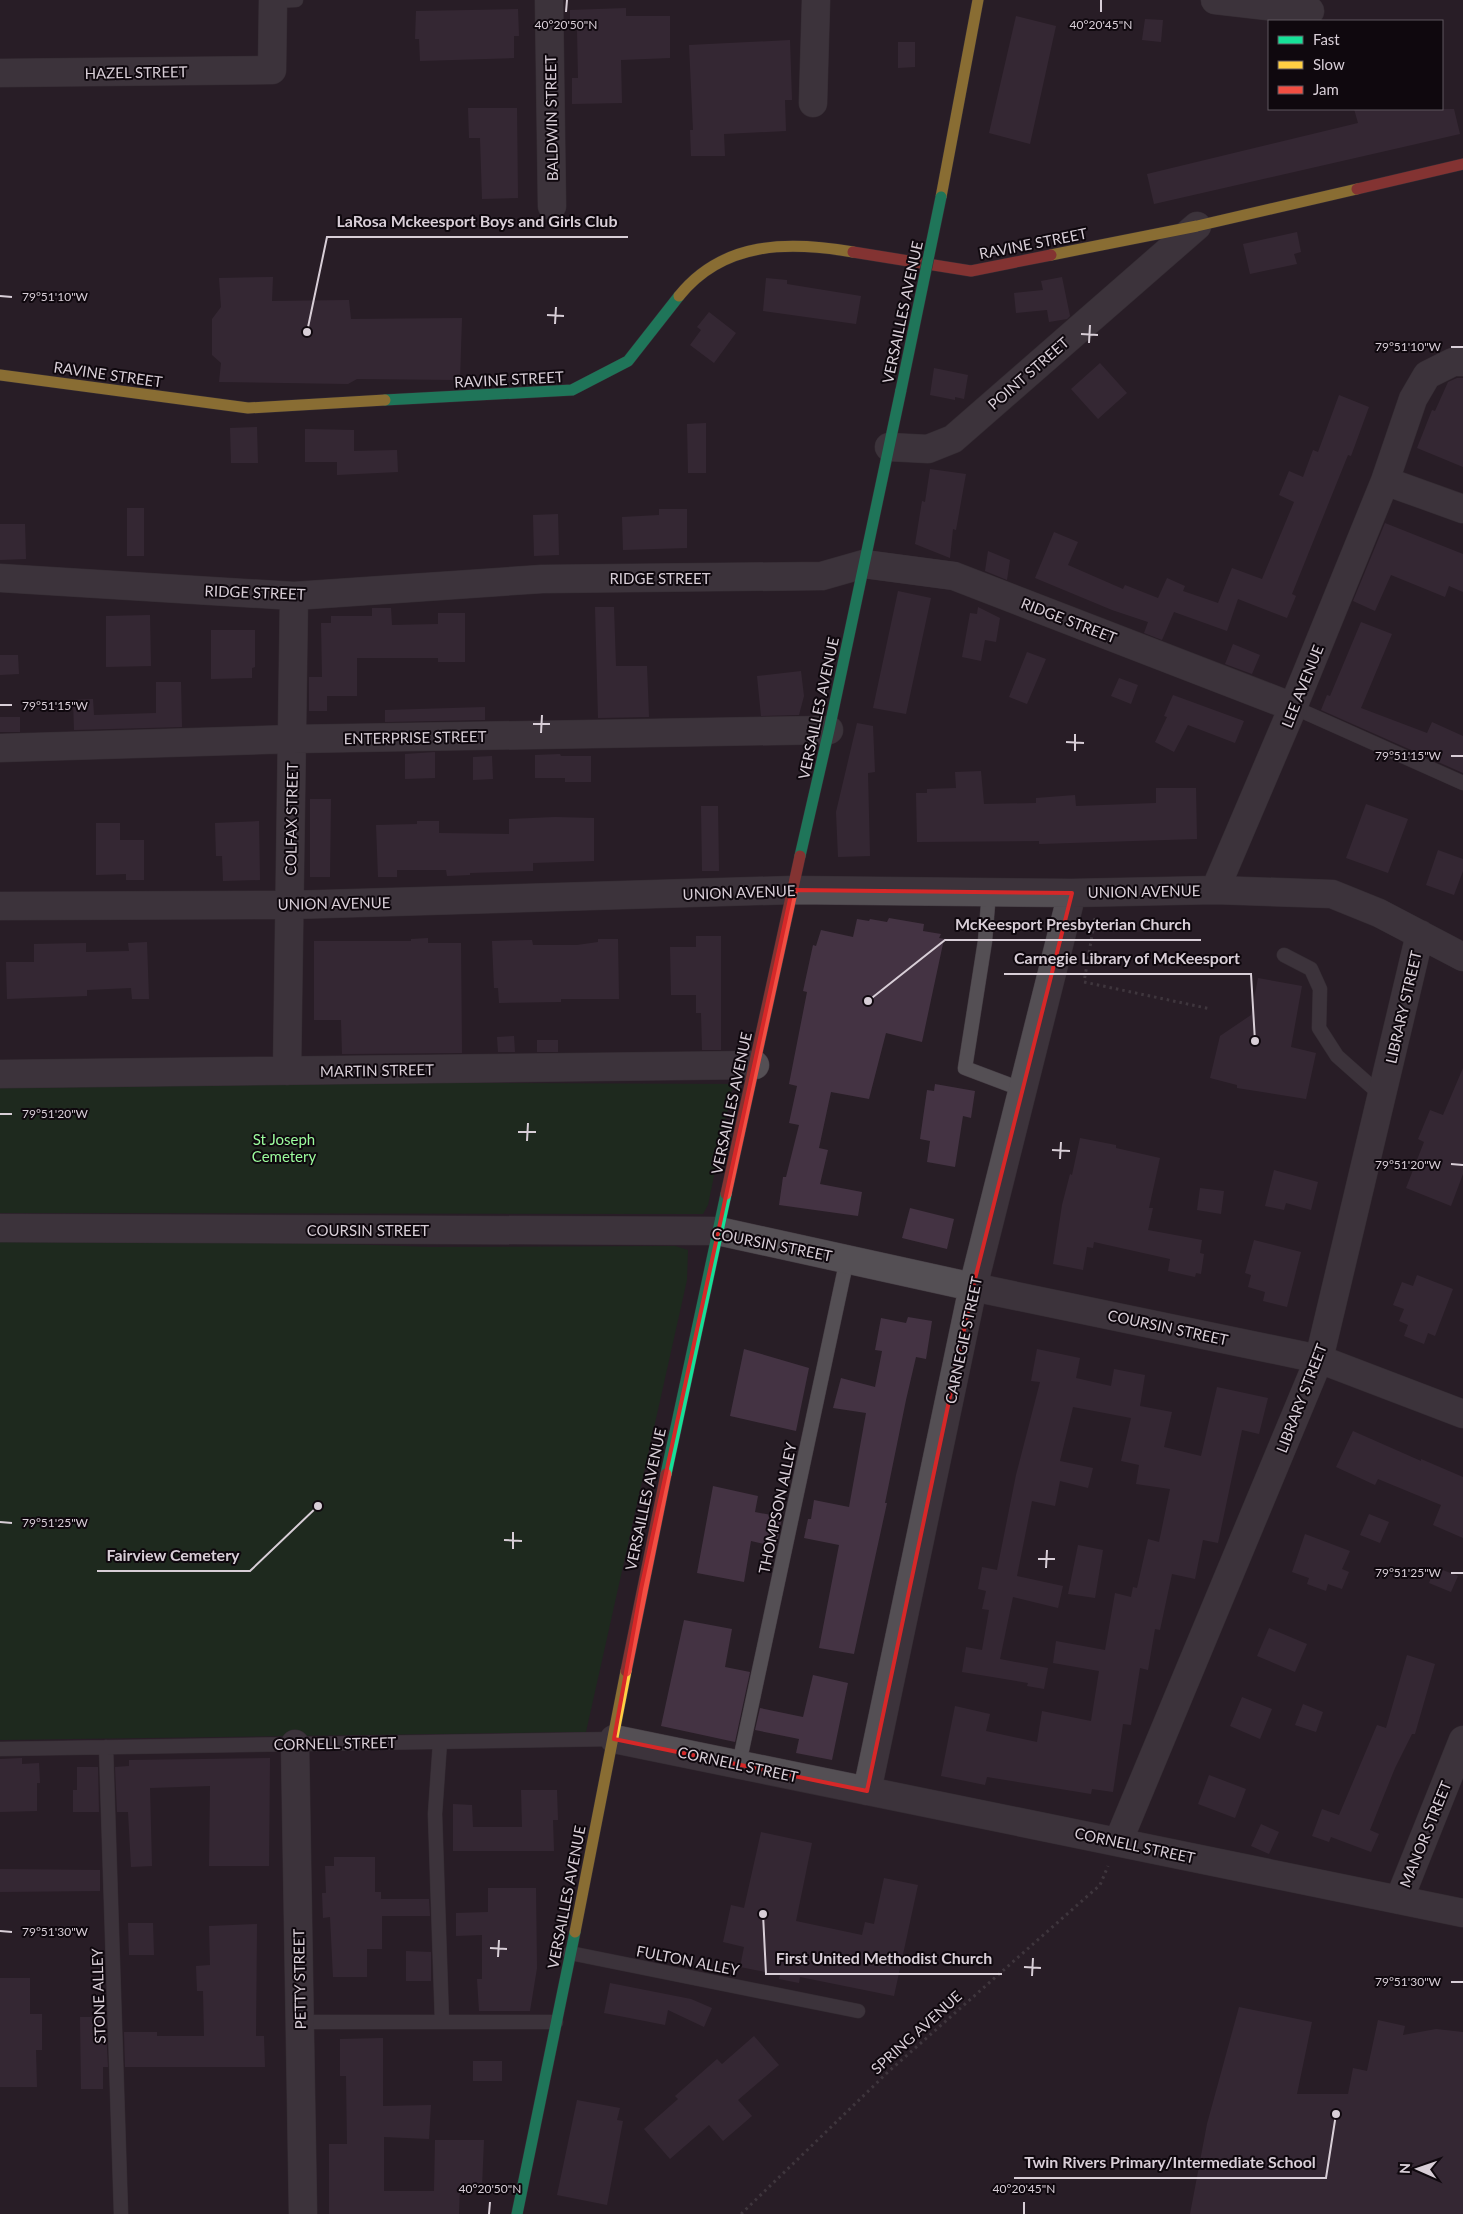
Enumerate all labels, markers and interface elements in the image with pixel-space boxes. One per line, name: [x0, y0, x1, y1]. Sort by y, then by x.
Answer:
text: 40°20'50"N: [535, 17, 597, 32]
text: 40°20'45"N: [1070, 17, 1132, 32]
legend: [1268, 20, 1443, 110]
text: Fast: [1313, 30, 1340, 48]
street label: BALDWIN STREET: [541, 55, 561, 181]
text: Slow: [1313, 55, 1345, 73]
street label: HAZEL STREET: [84, 62, 188, 82]
text: Jam: [1313, 80, 1339, 98]
callout: LaRosa Mckeesport Boys and Girls Club: [327, 206, 628, 237]
text: LaRosa Mckeesport Boys and Girls Club: [337, 211, 617, 230]
street label: RAVINE STREET: [977, 224, 1089, 262]
street label: VERSAILLES AVENUE: [878, 239, 926, 385]
text: 79°51'10"W: [22, 289, 89, 304]
street label: POINT STREET: [984, 333, 1072, 413]
text: 79°51'10"W: [1375, 339, 1442, 354]
street label: RAVINE STREET: [52, 357, 164, 391]
street label: RAVINE STREET: [454, 367, 564, 391]
street label: RIDGE STREET: [609, 569, 711, 587]
street label: RIDGE STREET: [204, 581, 306, 603]
street label: RIDGE STREET: [1019, 593, 1120, 647]
street label: VERSAILLES AVENUE: [794, 635, 842, 781]
street label: LEE AVENUE: [1277, 642, 1327, 730]
text: 79°51'15"W: [22, 698, 89, 713]
street label: ENTERPRISE STREET: [343, 727, 487, 747]
text: 79°51'15"W: [1375, 748, 1442, 763]
street label: COLFAX STREET: [281, 762, 301, 876]
street label: UNION AVENUE: [682, 881, 796, 903]
street label: UNION AVENUE: [1087, 881, 1201, 901]
street label: UNION AVENUE: [277, 893, 391, 913]
callout: McKeesport Presbyterian Church: [945, 909, 1201, 940]
text: McKeesport Presbyterian Church: [955, 914, 1191, 933]
callout: Carnegie Library of McKeesport: [1004, 943, 1251, 974]
text: Carnegie Library of McKeesport: [1014, 948, 1240, 967]
street label: LIBRARY STREET: [1381, 949, 1425, 1065]
street label: VERSAILLES AVENUE: [707, 1030, 755, 1176]
street label: MARTIN STREET: [320, 1060, 434, 1080]
text: 79°51'20"W: [22, 1106, 89, 1121]
park label: St Joseph Cemetery: [252, 1130, 316, 1165]
text: 79°51'20"W: [1375, 1157, 1442, 1172]
street label: COURSIN STREET: [307, 1221, 429, 1239]
street label: COURSIN STREET: [710, 1223, 834, 1265]
street label: CARNEGIE STREET: [941, 1275, 985, 1405]
street label: COURSIN STREET: [1106, 1305, 1230, 1349]
street label: LIBRARY STREET: [1272, 1341, 1330, 1455]
street label: VERSAILLES AVENUE: [621, 1426, 669, 1572]
street label: THOMPSON ALLEY: [754, 1440, 800, 1575]
text: 79°51'25"W: [22, 1515, 89, 1530]
callout: Fairview Cemetery: [97, 1540, 250, 1571]
text: Fairview Cemetery: [106, 1545, 240, 1564]
text: 79°51'25"W: [1375, 1565, 1442, 1580]
street label: CORNELL STREET: [274, 1733, 397, 1753]
street label: CORNELL STREET: [676, 1742, 800, 1786]
street label: MANOR STREET: [1395, 1778, 1455, 1890]
street label: CORNELL STREET: [1073, 1823, 1197, 1867]
street label: VERSAILLES AVENUE: [543, 1824, 589, 1970]
text: 79°51'30"W: [22, 1924, 89, 1939]
street label: PETTY STREET: [289, 1928, 309, 2029]
street label: FULTON ALLEY: [635, 1941, 742, 1979]
callout: First United Methodist Church: [766, 1943, 1002, 1974]
street label: STONE ALLEY: [87, 1947, 109, 2044]
text: First United Methodist Church: [776, 1948, 992, 1967]
text: 79°51'30"W: [1375, 1974, 1442, 1989]
street label: SPRING AVENUE: [867, 1987, 965, 2077]
north arrow: [1393, 2144, 1443, 2194]
callout: Twin Rivers Primary/Intermediate School: [1014, 2147, 1326, 2178]
text: Twin Rivers Primary/Intermediate School: [1024, 2152, 1316, 2171]
text: N: [1396, 2163, 1413, 2174]
text: 40°20'50"N: [459, 2181, 521, 2196]
text: 40°20'45"N: [993, 2181, 1055, 2196]

